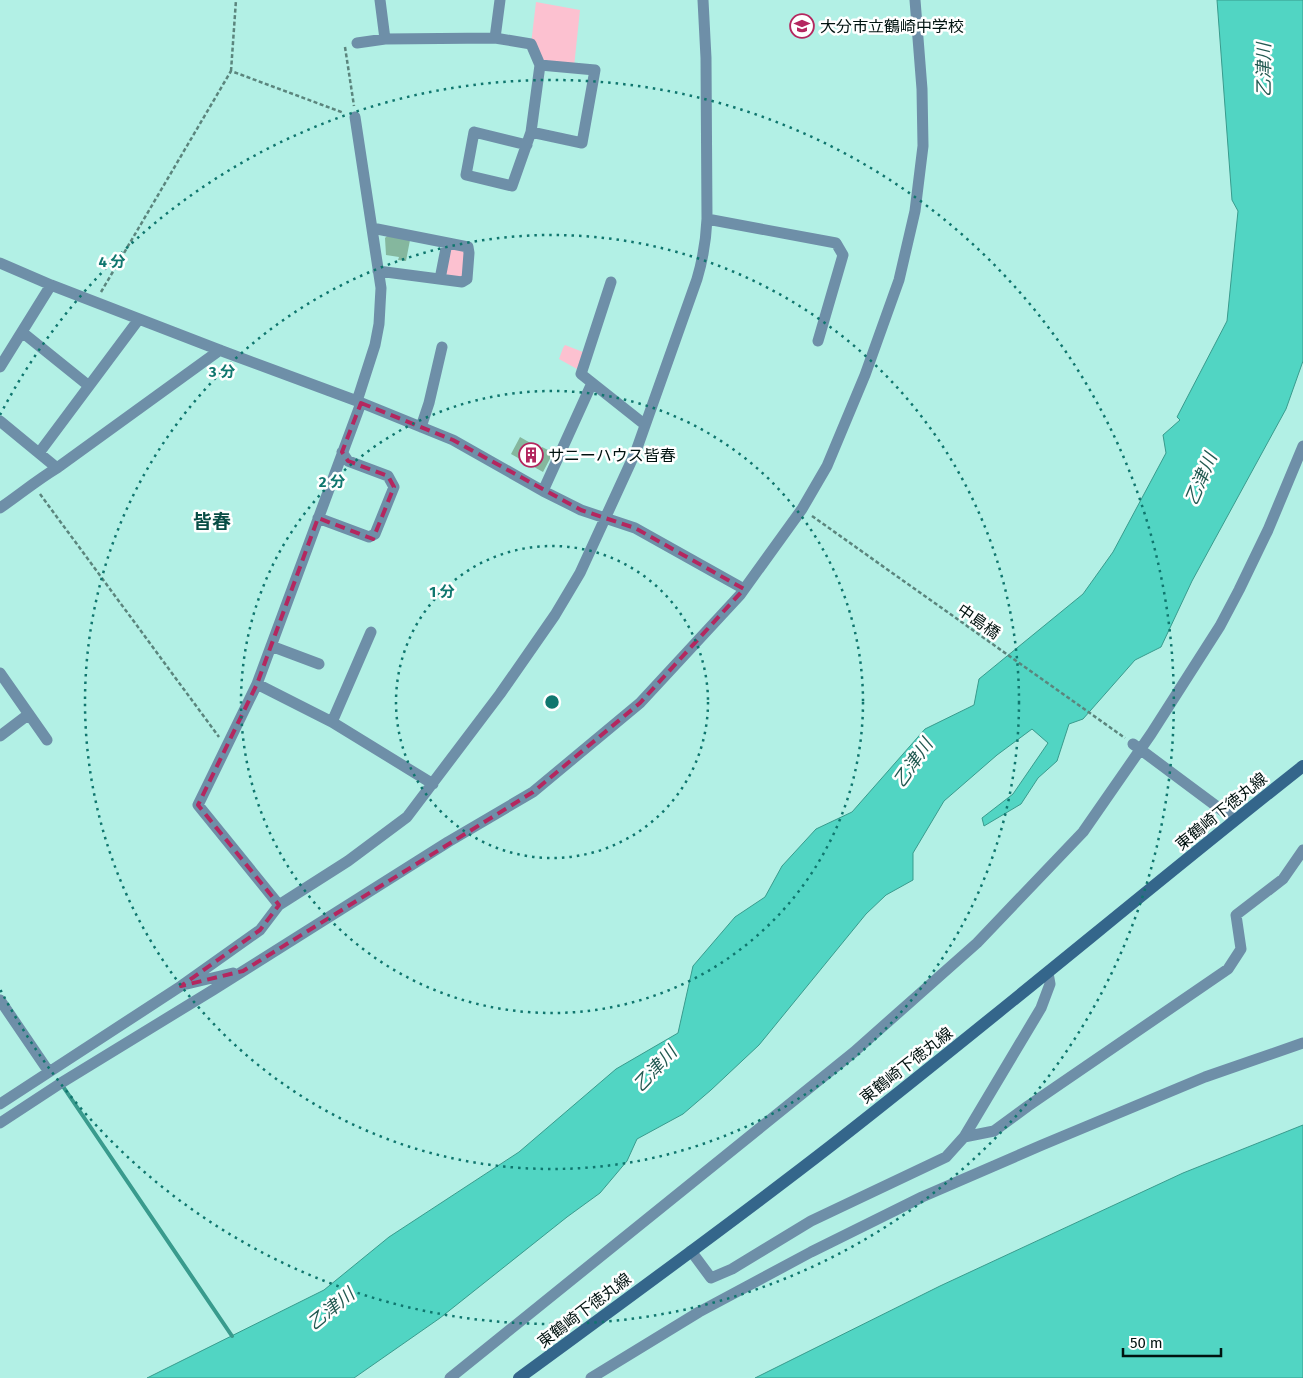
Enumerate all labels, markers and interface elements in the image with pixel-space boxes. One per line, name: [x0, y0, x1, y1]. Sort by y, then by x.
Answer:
school or university icon: 大分市立鶴崎中学校: [789, 13, 815, 39]
place label: 大分市立鶴崎中学校: [820, 17, 964, 36]
water label: 乙津川: [1253, 41, 1275, 97]
text: 4 分: [98, 253, 126, 271]
text: 3 分: [208, 363, 235, 381]
building icon: サニーハウス皆春: [518, 442, 544, 468]
place label: サニーハウス皆春: [548, 446, 676, 465]
water label: 乙津川: [1180, 448, 1222, 508]
text: 2 分: [319, 473, 345, 491]
district label: 皆春: [193, 510, 231, 533]
text: 1 分: [429, 583, 455, 601]
street label: 中島橋: [954, 600, 1004, 643]
centre of rings: [543, 693, 561, 711]
water label: 乙津川: [889, 733, 939, 791]
street label: 東鶴崎下徳丸線: [1172, 769, 1271, 854]
street label: 東鶴崎下徳丸線: [856, 1023, 956, 1107]
water label: 乙津川: [629, 1040, 683, 1096]
street label: 東鶴崎下徳丸線: [534, 1269, 635, 1352]
water label: 乙津川: [303, 1282, 360, 1335]
scale bar: [1123, 1326, 1220, 1358]
text: 50 m: [1130, 1334, 1163, 1352]

